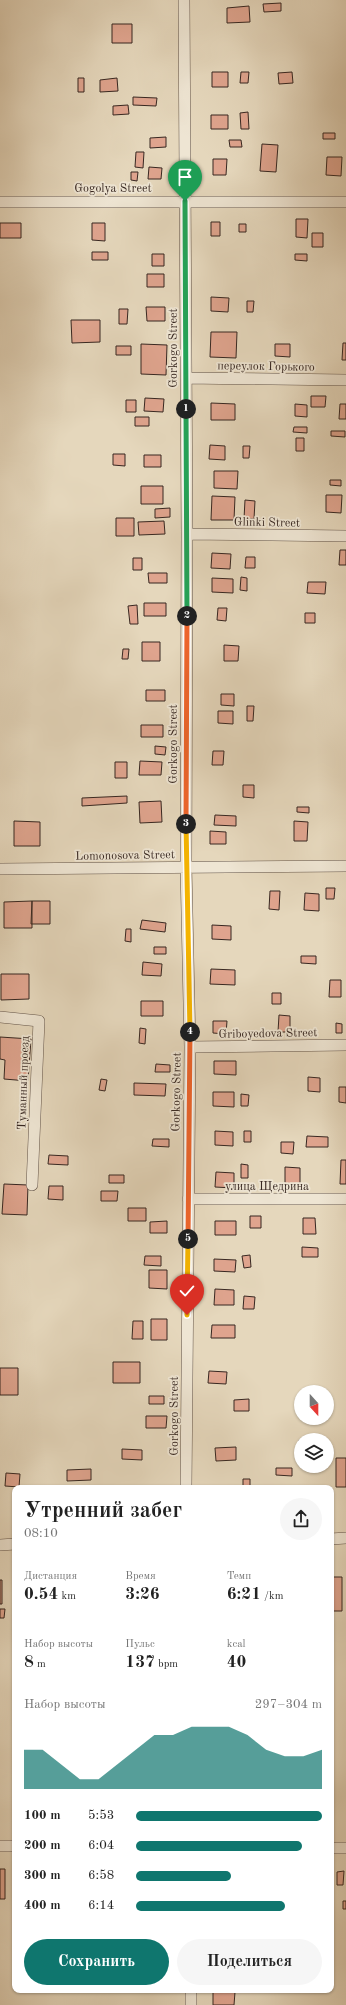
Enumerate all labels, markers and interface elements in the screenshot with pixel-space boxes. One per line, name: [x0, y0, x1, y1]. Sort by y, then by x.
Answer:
pin: [168, 160, 202, 201]
icon: arrive: [174, 166, 196, 188]
street label: Gogolya Street: [74, 183, 152, 195]
street label: Gorkogo Street: [168, 308, 180, 388]
street label: переулок Горького: [217, 360, 315, 374]
pin: 1: [176, 399, 196, 419]
text: 1: [183, 403, 189, 414]
street label: Glinki Street: [234, 516, 300, 530]
pin: 2: [177, 606, 197, 626]
text: 2: [184, 610, 190, 621]
street label: Gorkogo Street: [168, 704, 180, 784]
pin: 3: [176, 814, 196, 834]
text: 3: [183, 818, 189, 829]
street label: Lomonosova Street: [75, 849, 175, 863]
pin: 4: [180, 1022, 200, 1042]
text: 4: [187, 1026, 193, 1037]
street label: Griboyedova Street: [218, 1027, 318, 1041]
street label: Туманный проезд: [16, 1036, 32, 1130]
street label: Gorkogo Street: [170, 1052, 184, 1132]
street label: улица Щедрина: [225, 1181, 309, 1193]
pin: 5: [178, 1229, 198, 1249]
text: 5: [185, 1233, 191, 1244]
pin: [170, 1274, 204, 1315]
icon: check: [176, 1280, 198, 1302]
street label: Gorkogo Street: [169, 1376, 181, 1456]
north arrow: [294, 1385, 334, 1425]
map controls: [294, 1385, 334, 1473]
button: layers: [294, 1433, 334, 1473]
button: share: [280, 1498, 322, 1540]
text: Утренний забег: [24, 1500, 182, 1522]
text: 08:10: [24, 1527, 58, 1540]
text: Дистанция: [24, 1571, 77, 1582]
text: Время: [125, 1571, 156, 1582]
text: Темп: [227, 1571, 251, 1582]
text: 0.54: [24, 1586, 58, 1603]
text: 3:26: [125, 1586, 160, 1603]
text: 6:21: [227, 1586, 261, 1603]
text: km: [58, 1591, 76, 1602]
text: /km: [261, 1591, 283, 1602]
text: Набор высоты: [24, 1639, 93, 1650]
text: Пульс: [125, 1639, 155, 1650]
text: kcal: [227, 1639, 246, 1650]
text: 8: [24, 1654, 34, 1671]
text: 137: [125, 1654, 155, 1671]
text: 40: [227, 1654, 246, 1671]
text: m: [34, 1659, 46, 1670]
text: bpm: [155, 1659, 178, 1670]
text: Набор высоты: [24, 1698, 106, 1711]
text: 297–304 m: [255, 1698, 322, 1711]
text: 100 m: [24, 1809, 61, 1822]
text: 5:53: [88, 1809, 114, 1822]
text: 200 m: [24, 1839, 61, 1852]
text: 6:04: [88, 1839, 114, 1852]
text: 300 m: [24, 1869, 61, 1882]
text: 6:58: [88, 1869, 114, 1882]
text: 400 m: [24, 1899, 61, 1912]
text: 6:14: [88, 1899, 114, 1912]
button: Сохранить: [24, 1939, 169, 1985]
button: Поделиться: [177, 1939, 322, 1985]

